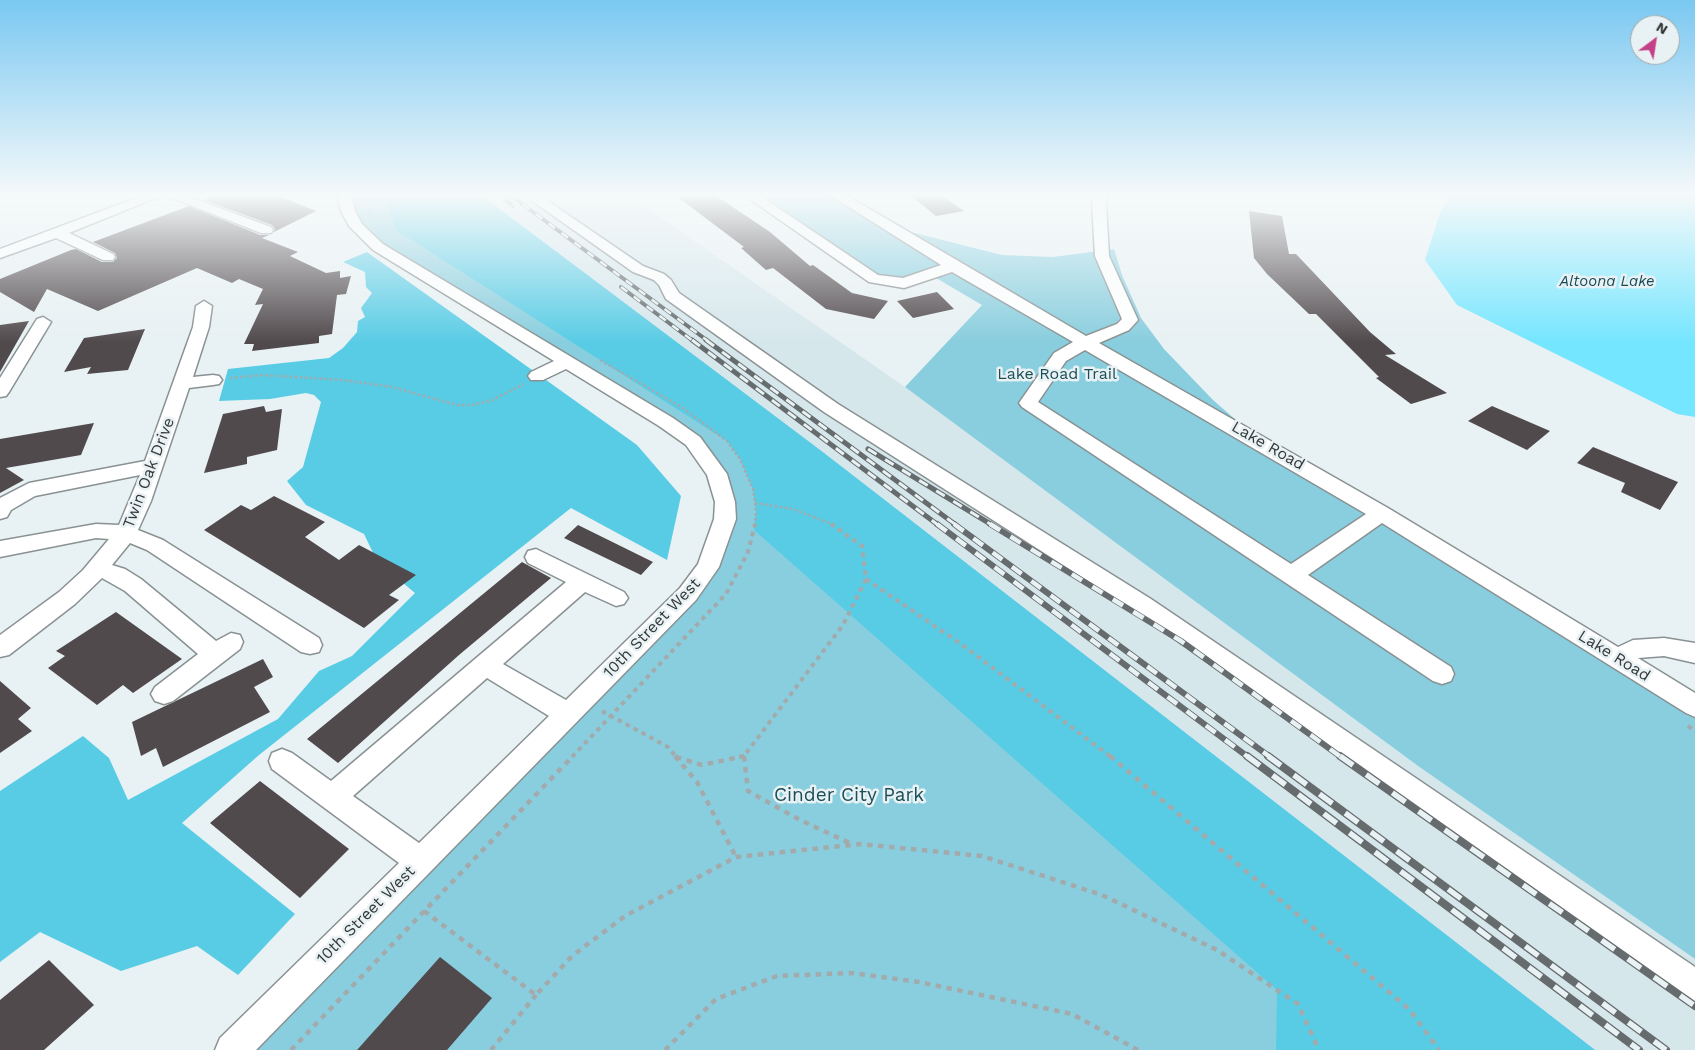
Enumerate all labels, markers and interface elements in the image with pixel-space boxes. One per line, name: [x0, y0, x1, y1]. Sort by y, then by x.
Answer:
north arrow: [1630, 15, 1680, 65]
text: N: [1654, 18, 1671, 38]
water label: Altoona Lake: [1559, 273, 1655, 291]
park label: Lake Road Trail: [997, 364, 1117, 384]
street label: Twin Oak Drive: [119, 415, 179, 531]
street label: Lake Road: [1228, 417, 1308, 475]
street label: 10th Street West: [600, 574, 704, 682]
street label: Lake Road: [1575, 626, 1653, 686]
park label: Cinder City Park: [774, 784, 924, 806]
street label: 10th Street West: [313, 862, 419, 968]

